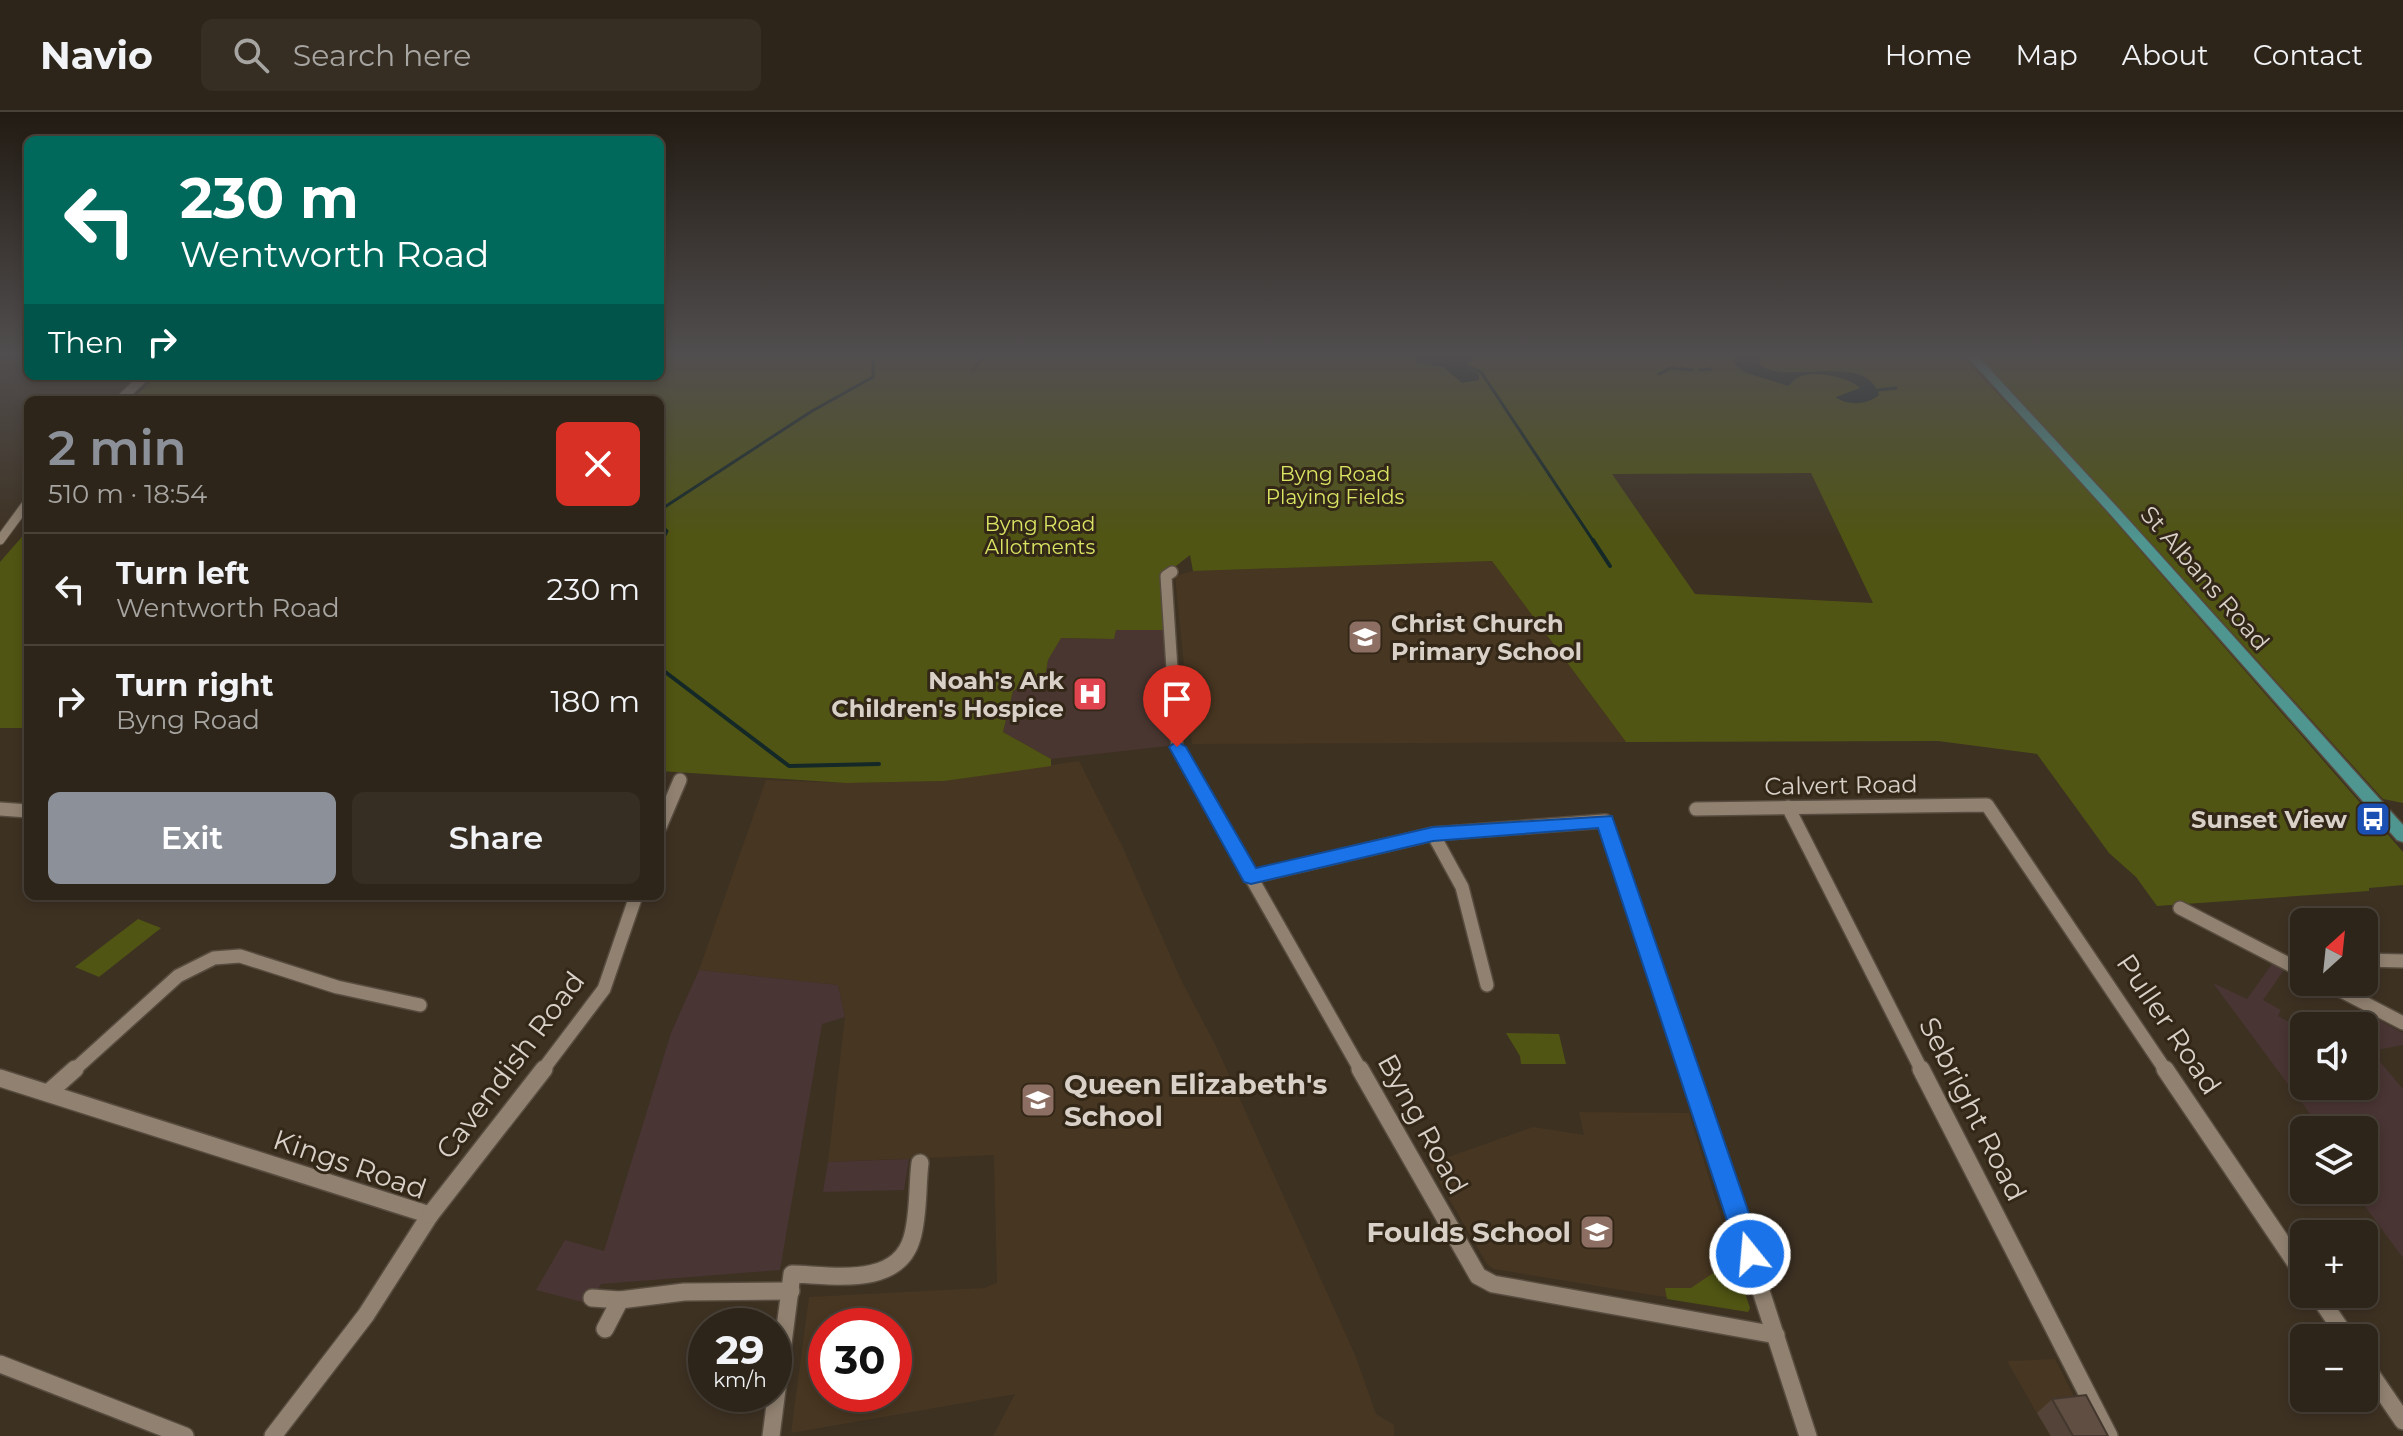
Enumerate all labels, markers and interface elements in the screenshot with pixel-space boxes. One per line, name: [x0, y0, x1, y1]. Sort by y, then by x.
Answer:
search box: [201, 19, 761, 91]
text: Navio: [40, 32, 153, 79]
icon: search: [229, 33, 273, 77]
text: Search here: [293, 37, 471, 74]
text: Home: [1885, 38, 1972, 72]
text: Map: [2016, 38, 2078, 72]
text: About: [2122, 38, 2209, 72]
text: Contact: [2253, 38, 2363, 72]
text: 230 m: [180, 164, 359, 232]
icon: left: [48, 168, 152, 272]
text: Wentworth Road: [180, 232, 490, 276]
icon: right: [140, 320, 184, 364]
text: Then: [48, 324, 124, 361]
text: 2 min: [48, 419, 186, 477]
button: close: [556, 422, 640, 506]
park label: Byng Road Playing Fields: [1266, 462, 1405, 509]
text: 510 m · 18:54: [48, 478, 207, 510]
street label: St Albans Road: [2134, 500, 2276, 656]
park label: Byng Road Allotments: [985, 512, 1095, 559]
text: Turn left: [116, 555, 249, 592]
icon: left: [48, 567, 92, 611]
text: 230 m: [546, 571, 640, 608]
text: Wentworth Road: [116, 592, 340, 624]
place label: Christ Church Primary School: [1391, 609, 1582, 666]
school or university icon: Christ Church Primary School: [1346, 618, 1384, 656]
pin: [1143, 665, 1211, 747]
place label: Noah's Ark Children's Hospice: [831, 666, 1064, 723]
text: Turn right: [116, 667, 273, 704]
hospital icon: Noah's Ark Children's Hospice: [1071, 675, 1109, 713]
icon: arrive: [1155, 677, 1199, 721]
icon: right: [48, 679, 92, 723]
text: 180 m: [550, 683, 640, 720]
text: Byng Road: [116, 704, 260, 736]
street label: Calvert Road: [1764, 769, 1918, 801]
button: Exit: [48, 792, 336, 884]
button: Share: [352, 792, 640, 884]
bus stop icon: Sunset View: [2354, 800, 2392, 838]
place label: Sunset View: [2191, 805, 2348, 834]
north arrow: [2290, 908, 2378, 996]
map controls: [2290, 908, 2378, 1412]
street label: Puller Road: [2109, 947, 2229, 1101]
street label: Cavendish Road: [428, 964, 592, 1166]
street label: Sebright Road: [1912, 1011, 2034, 1207]
button: sound: [2290, 1012, 2378, 1100]
street label: Byng Road: [1371, 1048, 1475, 1200]
place label: Queen Elizabeth's School: [1064, 1067, 1328, 1133]
school or university icon: Queen Elizabeth's School: [1019, 1081, 1057, 1119]
button: layers: [2290, 1116, 2378, 1204]
street label: Kings Road: [269, 1122, 431, 1206]
position arrow: [1708, 1212, 1792, 1296]
school or university icon: Foulds School: [1578, 1213, 1616, 1251]
place label: Foulds School: [1366, 1215, 1571, 1249]
button: +: [2290, 1220, 2378, 1308]
speed limit sign: 30: [808, 1308, 912, 1412]
button: −: [2290, 1324, 2378, 1412]
text: 29: [715, 1325, 765, 1374]
text: km/h: [713, 1368, 767, 1392]

